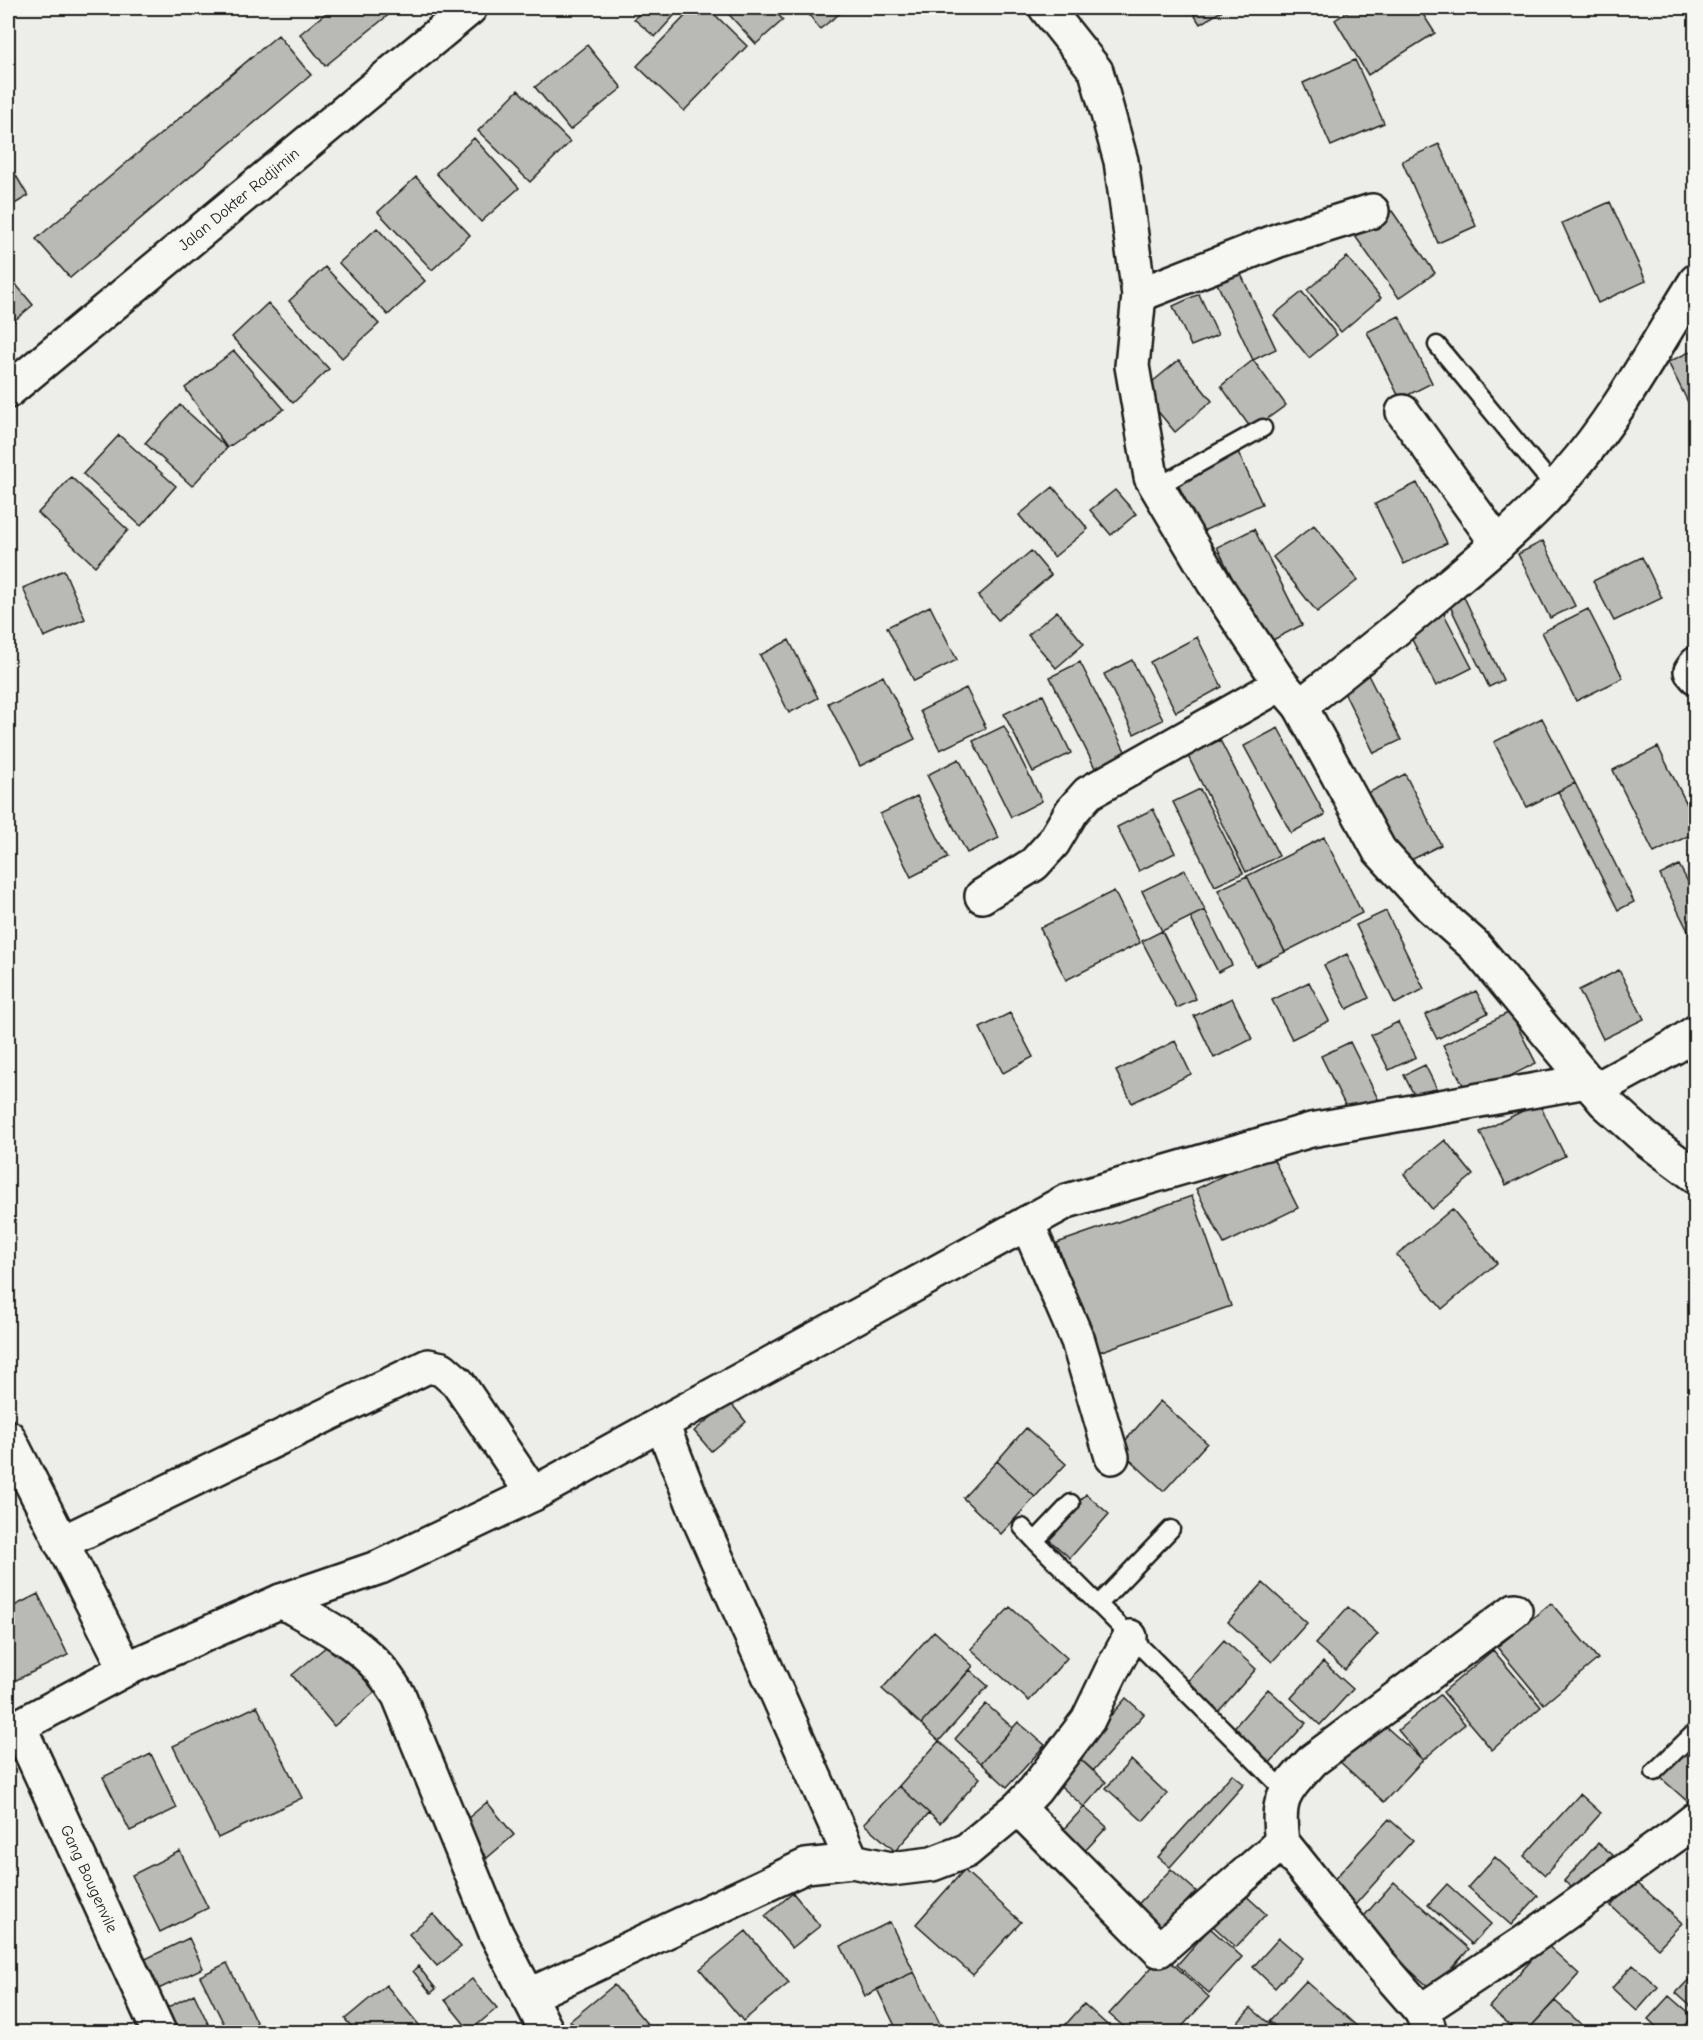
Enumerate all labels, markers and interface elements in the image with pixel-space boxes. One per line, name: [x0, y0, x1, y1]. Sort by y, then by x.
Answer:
street label: Jalan Dokter Radjimin: [175, 144, 303, 255]
street label: Gang Bougenvile: [57, 1822, 121, 1935]

